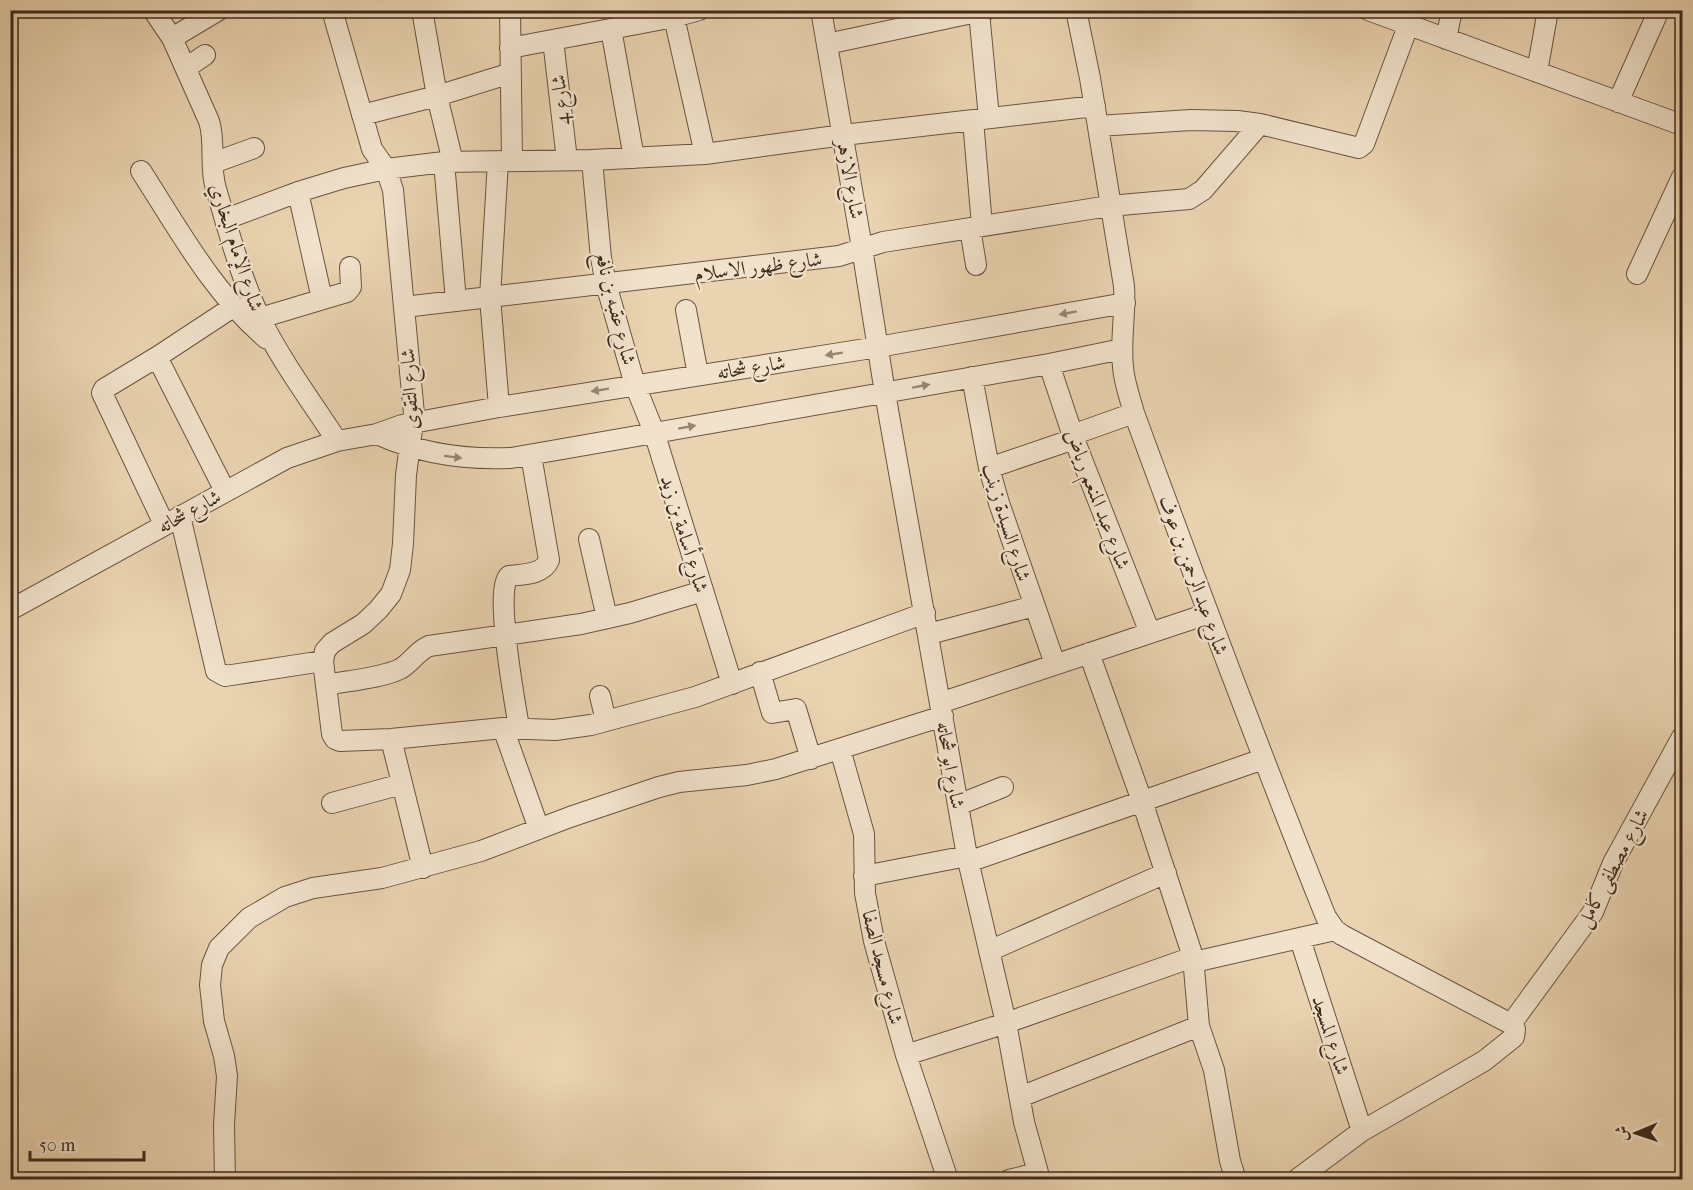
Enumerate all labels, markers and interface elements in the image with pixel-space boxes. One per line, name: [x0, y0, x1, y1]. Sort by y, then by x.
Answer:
street label: شارع 4: [546, 73, 581, 126]
street label: شارع الازهر: [826, 136, 869, 222]
street label: شارع الإمام البخاري: [199, 180, 268, 316]
street label: شارع ظهور الاسلام: [693, 247, 824, 292]
street label: شارع عقبه بن نافع: [584, 249, 641, 369]
one-way arrow: [1058, 309, 1077, 318]
street label: شارع التقوى: [396, 347, 429, 430]
one-way arrow: [825, 350, 844, 359]
street label: شارع شحاته: [715, 351, 788, 390]
one-way arrow: [912, 381, 931, 390]
one-way arrow: [590, 386, 609, 395]
one-way arrow: [678, 422, 697, 431]
street label: شارع عبد المنعم رياض: [1054, 426, 1135, 575]
one-way arrow: [444, 452, 463, 461]
street label: شارع السيدة زينب: [972, 460, 1035, 586]
street label: شارع أسامة بن زيد: [650, 472, 716, 597]
street label: شارع شحاته: [154, 485, 228, 543]
street label: شارع عبد الرحمن بن عوف: [1148, 492, 1233, 660]
street label: شارع ابو شحاته: [926, 720, 969, 812]
street label: شارع مصطفى كامل: [1572, 805, 1659, 934]
street label: شارع مسجد الصفا: [851, 908, 908, 1028]
street label: شارع المسجد: [1301, 993, 1354, 1080]
north arrow: [1606, 1103, 1666, 1163]
scale bar: [30, 1124, 144, 1162]
text: ش: [1612, 1125, 1631, 1142]
text: 50 m: [39, 1135, 76, 1156]

